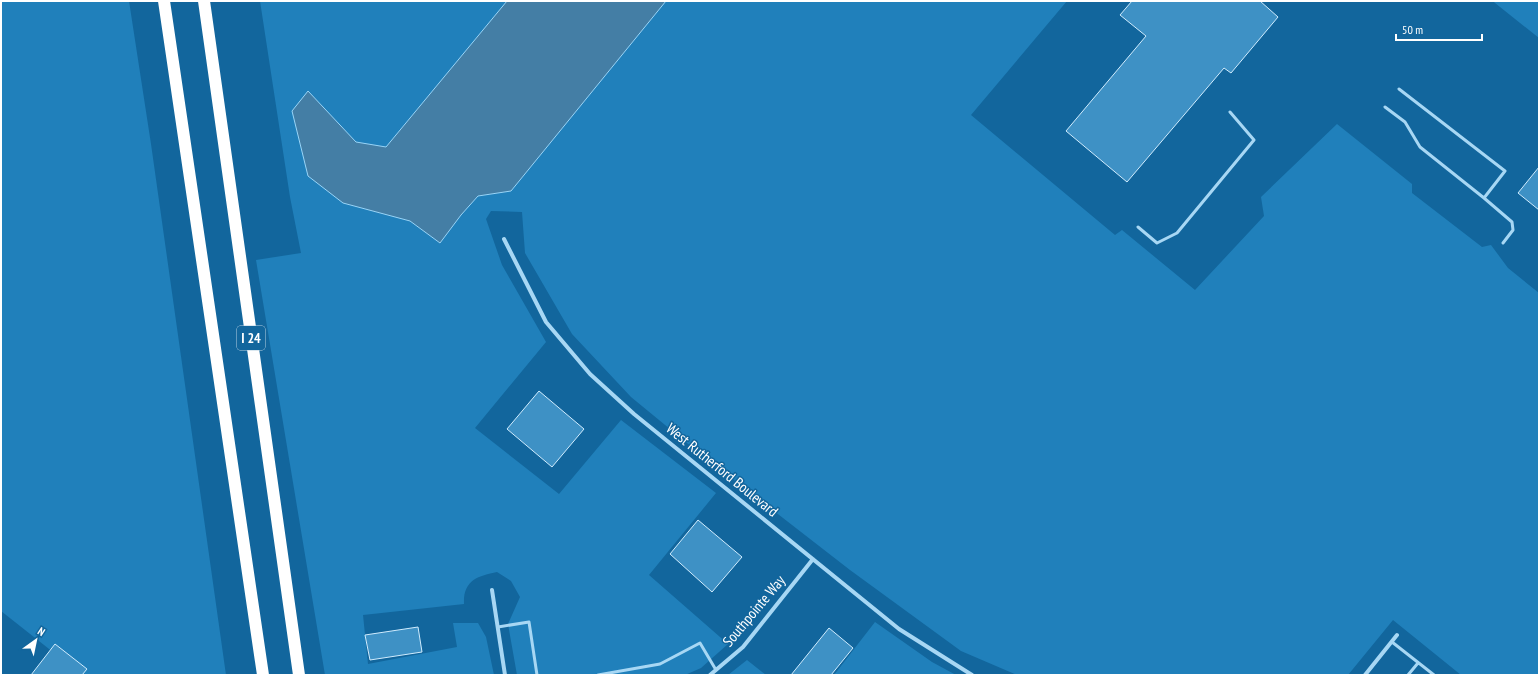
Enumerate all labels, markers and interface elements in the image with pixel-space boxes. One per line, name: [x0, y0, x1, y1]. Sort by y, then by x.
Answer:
scale bar: [1396, 16, 1482, 42]
text: 50 m: [1402, 22, 1423, 37]
road number: I 24: [237, 326, 265, 350]
street label: West Rutherford Boulevard: [662, 419, 782, 521]
street label: Southpointe Way: [718, 571, 789, 650]
north arrow: [16, 620, 56, 660]
text: N: [35, 624, 48, 639]

